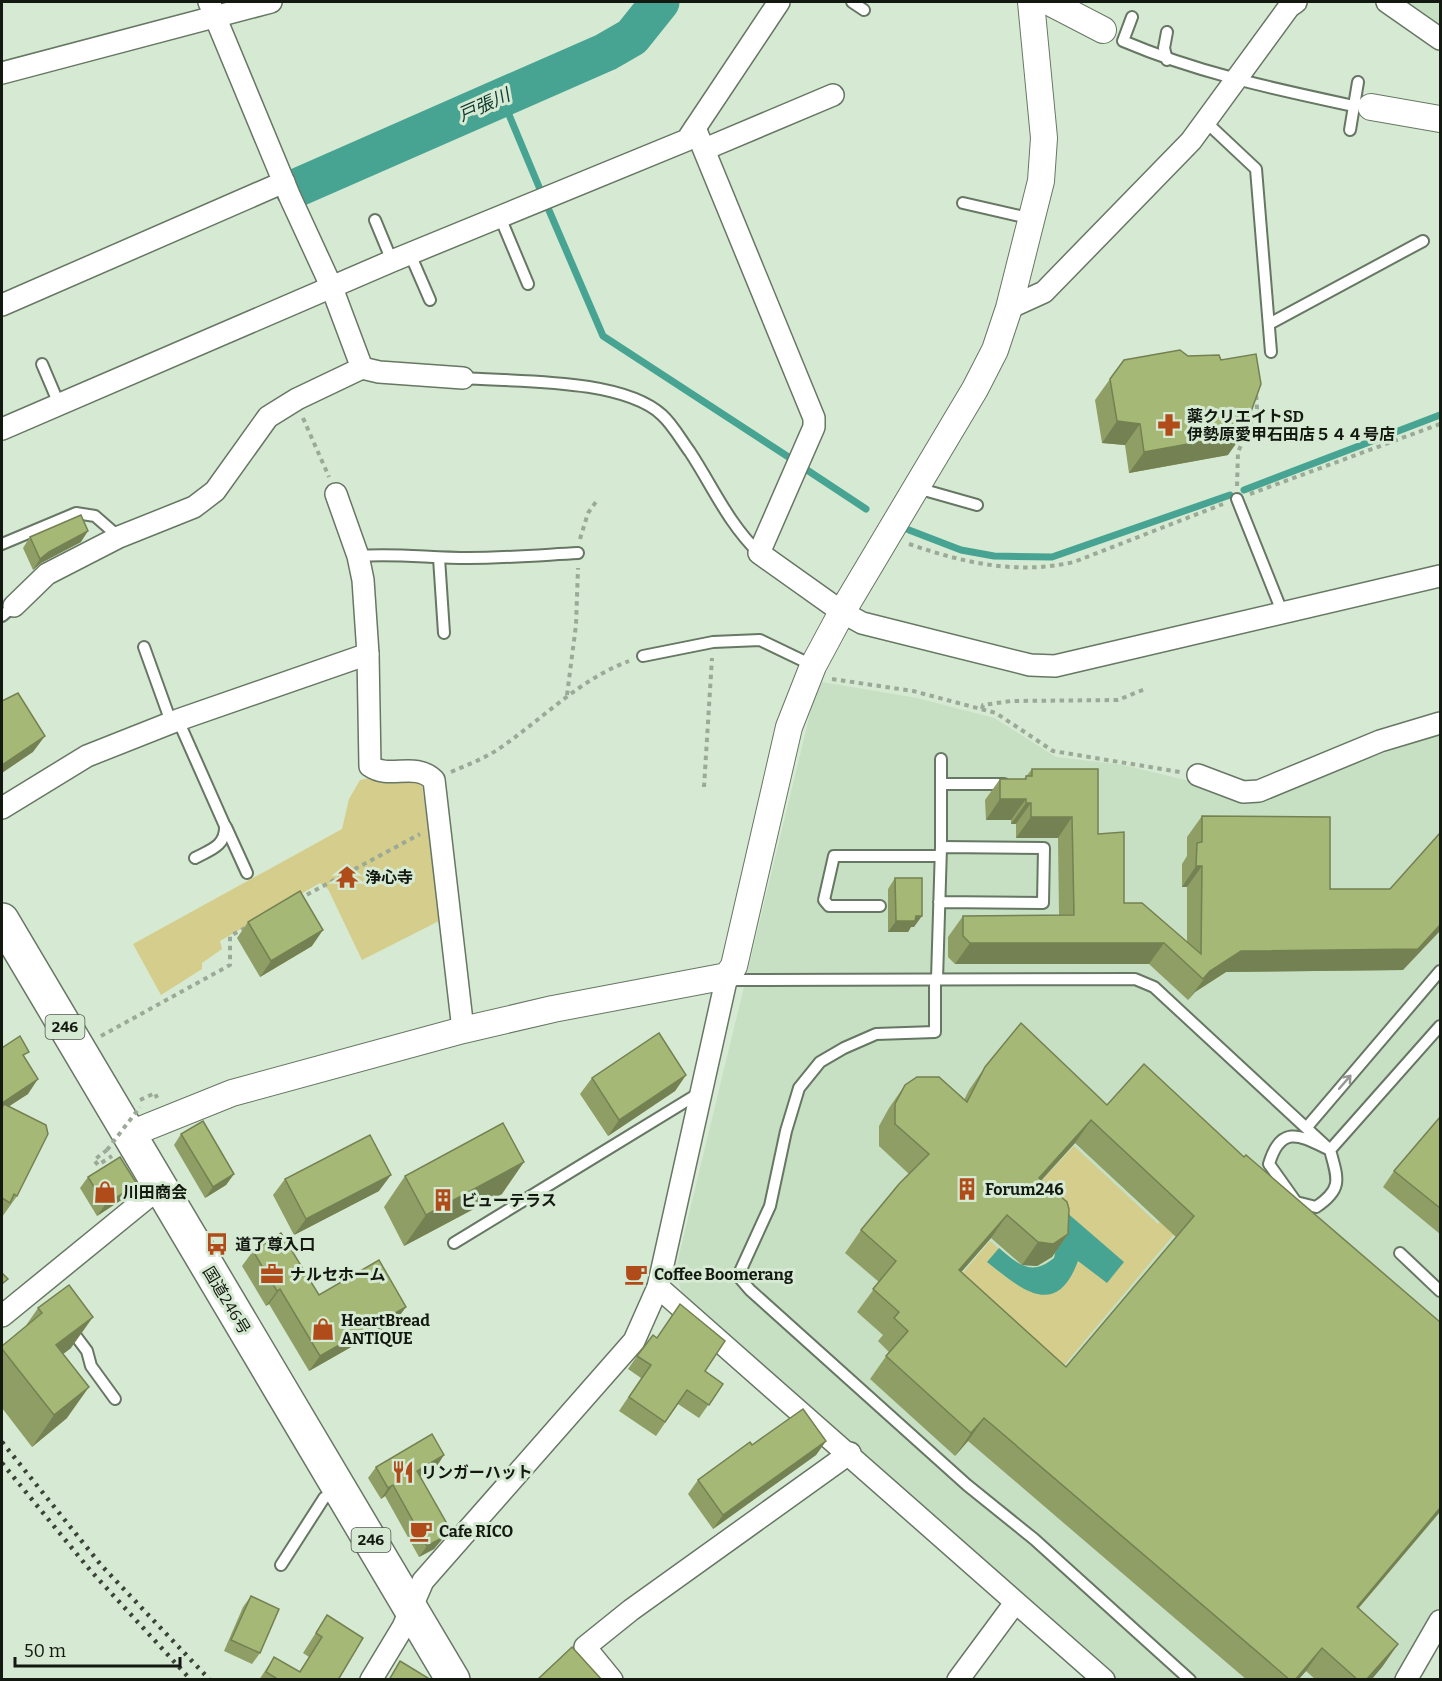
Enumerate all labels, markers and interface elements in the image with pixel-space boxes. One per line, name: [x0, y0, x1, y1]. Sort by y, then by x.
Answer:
water label: 戸張川: [455, 83, 515, 126]
place label: 薬クリエイトSD 伊勢原愛甲石田店５４４号店: [1186, 407, 1395, 444]
pharmacy icon: 薬クリエイトSD 伊勢原愛甲石田店５４４号店: [1156, 412, 1182, 438]
temple icon: 浄心寺: [334, 864, 360, 890]
place label: 浄心寺: [365, 868, 413, 887]
road number: 246: [46, 1015, 84, 1039]
one-way arrow: [1338, 1075, 1352, 1090]
building icon: Forum246: [954, 1176, 980, 1202]
shop icon: 川田商会: [92, 1179, 118, 1205]
place label: Forum246: [985, 1180, 1064, 1199]
place label: 川田商会: [123, 1183, 187, 1202]
building icon: ビューテラス: [430, 1187, 456, 1213]
place label: ビューテラス: [461, 1191, 557, 1210]
bus stop icon: 道了尊入口: [204, 1231, 230, 1257]
place label: 道了尊入口: [235, 1235, 315, 1254]
office icon: ナルセホーム: [259, 1261, 285, 1287]
cafe icon: Coffee Boomerang: [623, 1261, 649, 1287]
street label: 国道246号: [199, 1263, 254, 1337]
place label: ナルセホーム: [290, 1265, 386, 1284]
place label: Coffee Boomerang: [654, 1265, 793, 1284]
place label: HeartBread ANTIQUE: [341, 1311, 430, 1348]
shop icon: HeartBread ANTIQUE: [310, 1316, 336, 1342]
restaurant icon: リンガーハット: [390, 1459, 416, 1485]
place label: リンガーハット: [421, 1463, 533, 1482]
cafe icon: Cafe RICO: [408, 1518, 434, 1544]
place label: Cafe RICO: [439, 1522, 513, 1541]
road number: 246: [352, 1528, 391, 1552]
scale bar: [15, 1630, 180, 1668]
text: 50 m: [24, 1640, 66, 1662]

